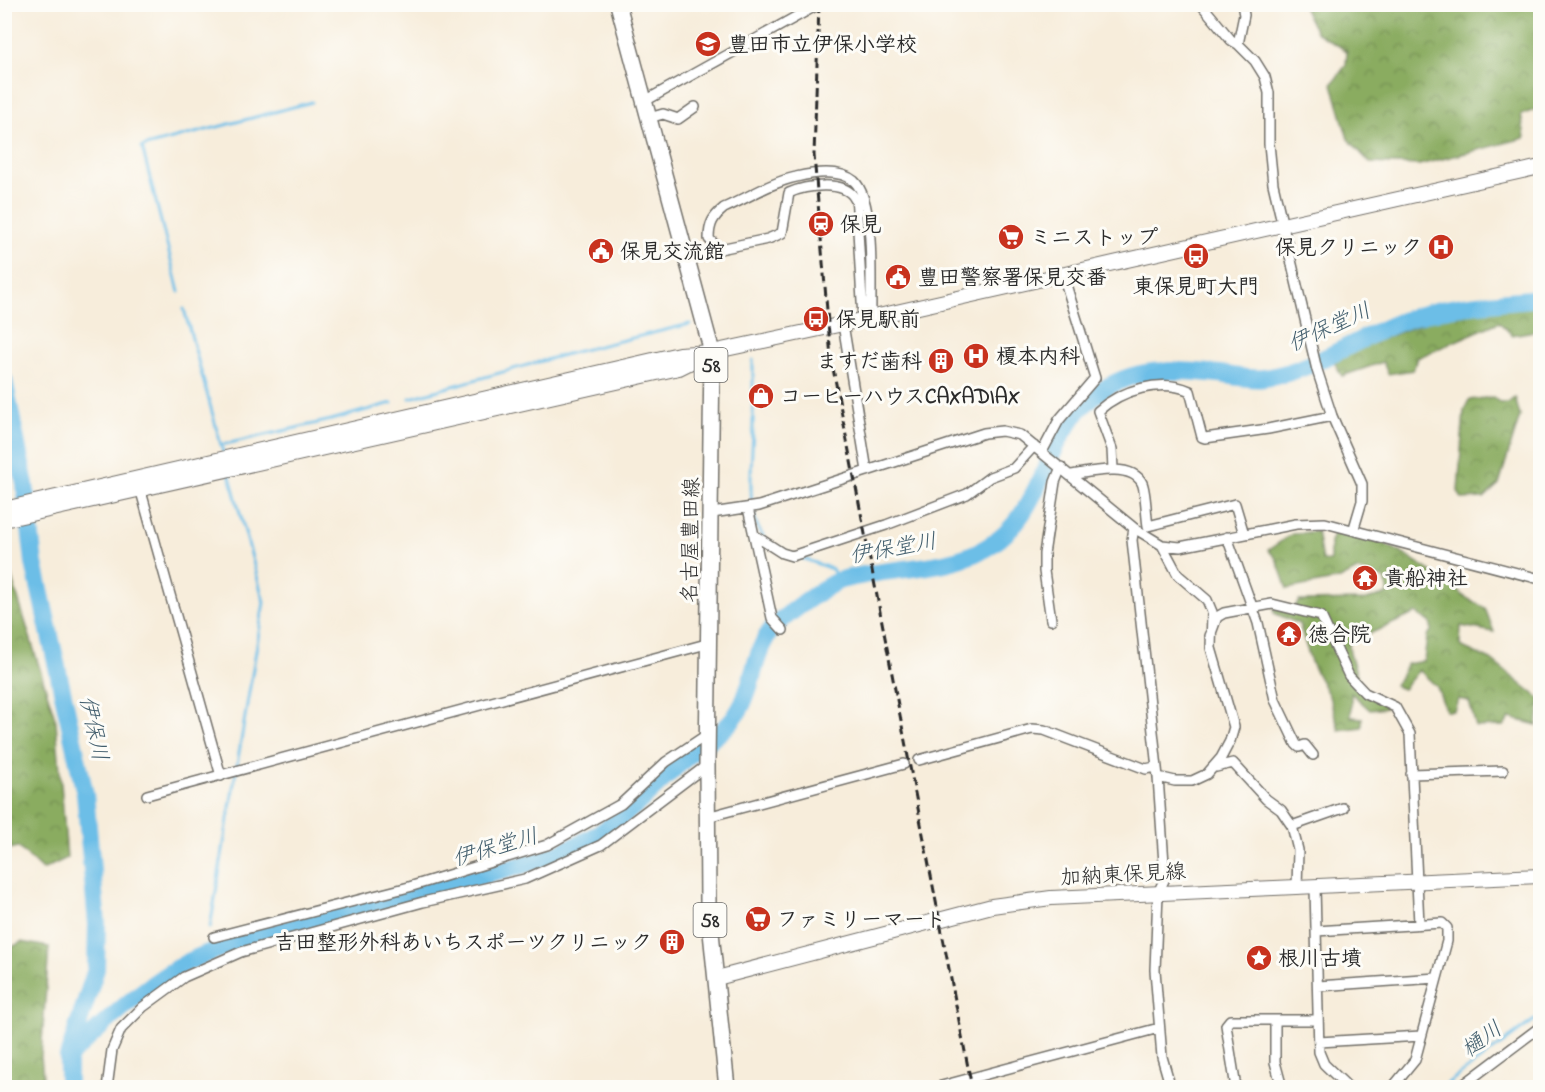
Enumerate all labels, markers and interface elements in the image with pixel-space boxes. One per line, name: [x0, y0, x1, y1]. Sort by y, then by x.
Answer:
school or university icon: 豊田市立伊保小学校: [693, 29, 723, 59]
place label: 豊田市立伊保小学校: [728, 31, 917, 61]
station icon: 保見: [806, 209, 836, 239]
place label: 保見: [840, 211, 882, 241]
supermarket icon: ミニストップ: [996, 222, 1026, 252]
place label: ミニストップ: [1030, 224, 1158, 254]
hospital icon: 保見クリニック: [1426, 232, 1456, 262]
place label: 保見クリニック: [1275, 234, 1422, 264]
public building icon: 保見交流館: [586, 236, 616, 266]
place label: 保見交流館: [620, 238, 725, 268]
bus stop icon: 東保見町大門: [1181, 241, 1211, 271]
public building icon: 豊田警察署保見交番: [883, 262, 913, 292]
place label: 豊田警察署保見交番: [918, 264, 1107, 294]
place label: 東保見町大門: [1133, 273, 1259, 303]
water label: 伊保堂川: [1284, 296, 1377, 361]
bus stop icon: 保見駅前: [801, 304, 831, 334]
place label: 保見駅前: [836, 306, 920, 336]
hospital icon: 榎本内科: [961, 341, 991, 371]
place label: 榎本内科: [996, 343, 1080, 373]
building icon: ますだ歯科: [926, 346, 956, 376]
road number: 58: [694, 348, 728, 382]
place label: ますだ歯科: [817, 348, 922, 378]
shop icon: コーヒーハウスCAXADIAX: [746, 381, 776, 411]
place label: コーヒーハウスCAXADIAX: [780, 383, 1021, 413]
street label: 名古屋豊田線: [676, 477, 708, 603]
water label: 伊保堂川: [847, 527, 940, 573]
temple icon: 貴船神社: [1350, 563, 1380, 593]
place label: 貴船神社: [1384, 565, 1468, 595]
temple icon: 徳合院: [1274, 619, 1304, 649]
place label: 徳合院: [1308, 621, 1371, 651]
water label: 伊保川: [70, 693, 115, 764]
water label: 伊保堂川: [449, 821, 543, 876]
street label: 加納東保見線: [1059, 858, 1187, 894]
road number: 58: [694, 903, 726, 937]
supermarket icon: ファミリーマート: [743, 904, 773, 934]
place label: ファミリーマート: [777, 906, 946, 936]
building icon: 吉田整形外科あいちスポーツクリニック: [657, 927, 687, 957]
place label: 吉田整形外科あいちスポーツクリニック: [274, 929, 652, 959]
place icon: 根川古墳: [1244, 943, 1274, 973]
place label: 根川古墳: [1278, 945, 1362, 975]
water label: 樋川: [1456, 1015, 1510, 1066]

